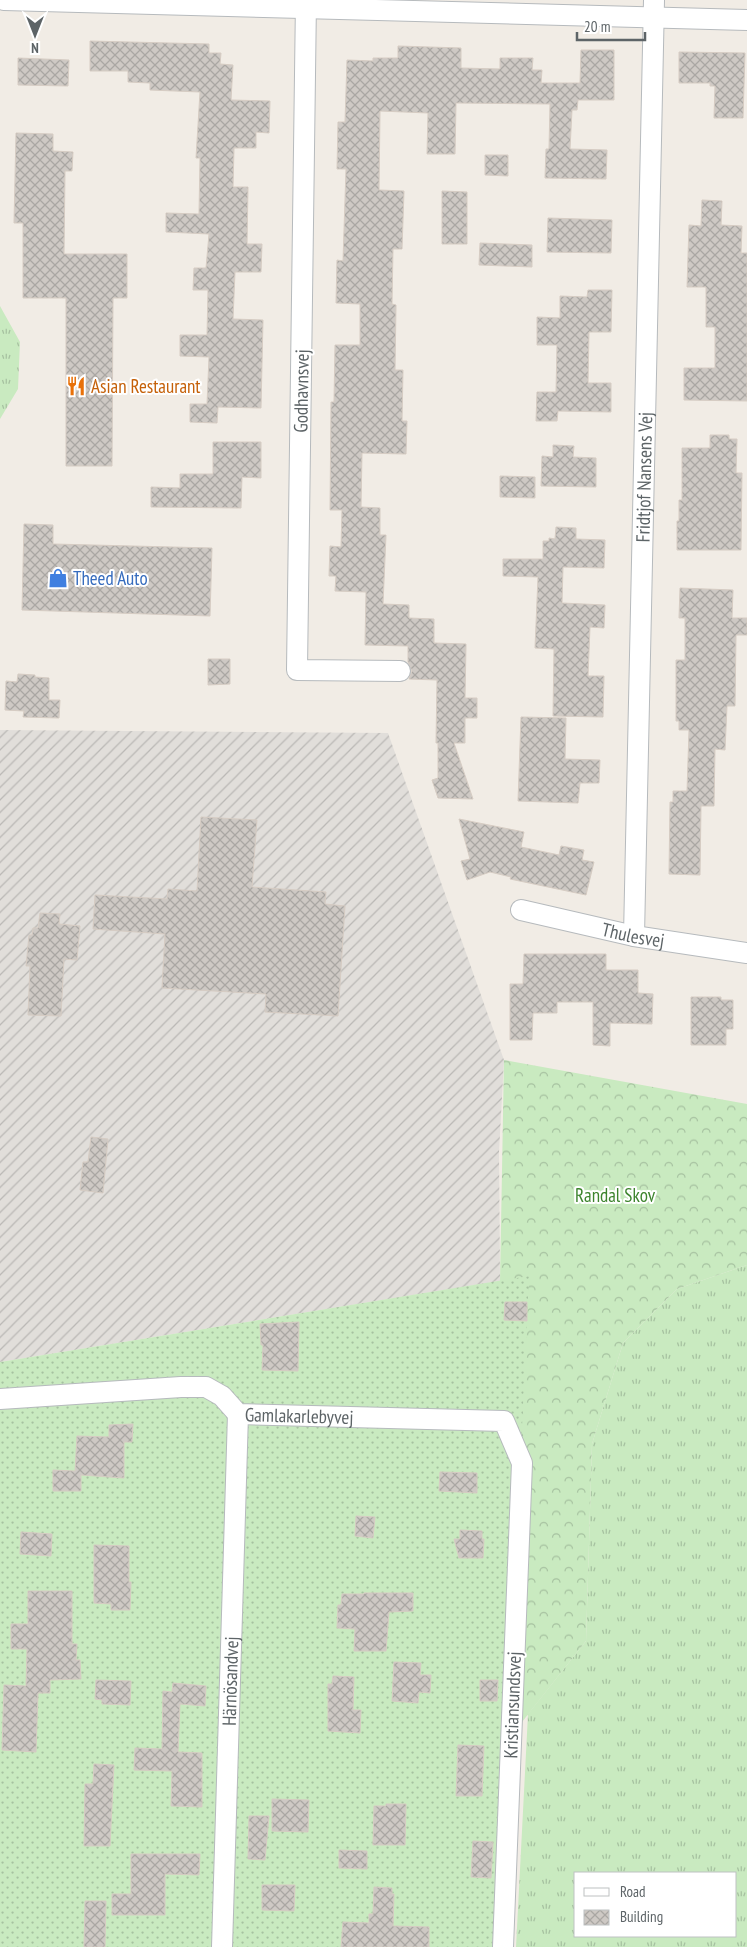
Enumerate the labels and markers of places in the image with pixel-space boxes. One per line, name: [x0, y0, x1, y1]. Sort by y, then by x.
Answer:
place label: Asian Restaurant: [91, 374, 201, 398]
restaurant icon: Asian Restaurant: [65, 375, 87, 397]
place label: Theed Auto: [73, 566, 148, 590]
shop icon: Theed Auto: [47, 567, 69, 589]

